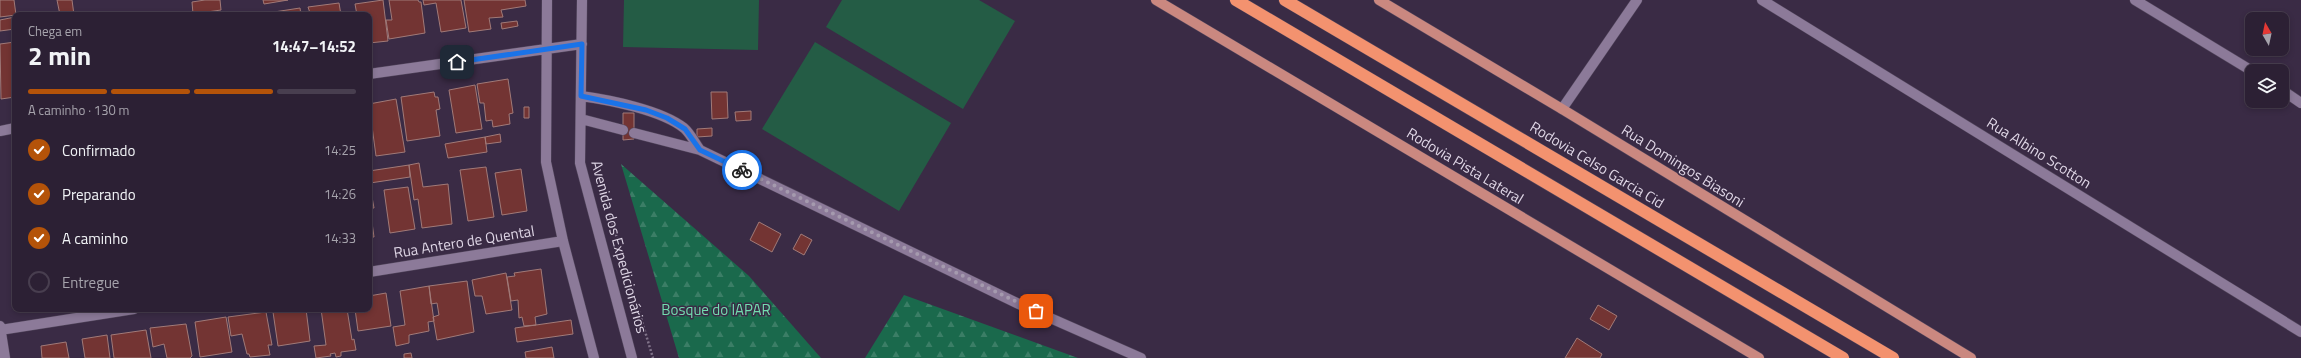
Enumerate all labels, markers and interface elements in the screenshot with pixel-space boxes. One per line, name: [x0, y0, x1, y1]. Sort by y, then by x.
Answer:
north arrow: [2245, 12, 2289, 56]
map controls: [2245, 12, 2289, 108]
text: Chega em: [28, 21, 82, 41]
text: 14:47–14:52: [272, 35, 356, 58]
text: 2 min: [28, 36, 91, 75]
pin: [440, 45, 474, 79]
icon: home: [446, 51, 468, 73]
button: layers: [2245, 64, 2289, 108]
text: A caminho · 130 m: [28, 100, 129, 120]
street label: Rua Albino Scotton: [1982, 111, 2096, 194]
street label: Rodovia Celso Garcia Cid: [1526, 115, 1669, 214]
street label: Rua Domingos Biasoni: [1617, 118, 1749, 213]
street label: Rodovia Pista Lateral: [1402, 121, 1528, 210]
icon: check: [28, 139, 50, 161]
text: Confirmado: [62, 139, 135, 162]
text: 14:25: [324, 140, 356, 160]
courier: [722, 150, 762, 190]
street label: Avenida dos Expedicionários: [585, 158, 654, 336]
icon: bike: [731, 159, 753, 181]
icon: check: [28, 183, 50, 205]
text: Preparando: [62, 183, 136, 206]
text: 14:26: [324, 184, 356, 204]
street label: Rua Antero de Quental: [392, 219, 536, 264]
icon: check: [28, 227, 50, 249]
text: A caminho: [62, 227, 128, 250]
text: 14:33: [324, 228, 356, 248]
text: Entregue: [62, 271, 119, 294]
pin: [1019, 294, 1053, 328]
park label: Bosque do IAPAR: [661, 298, 771, 321]
icon: bag: [1025, 300, 1047, 322]

